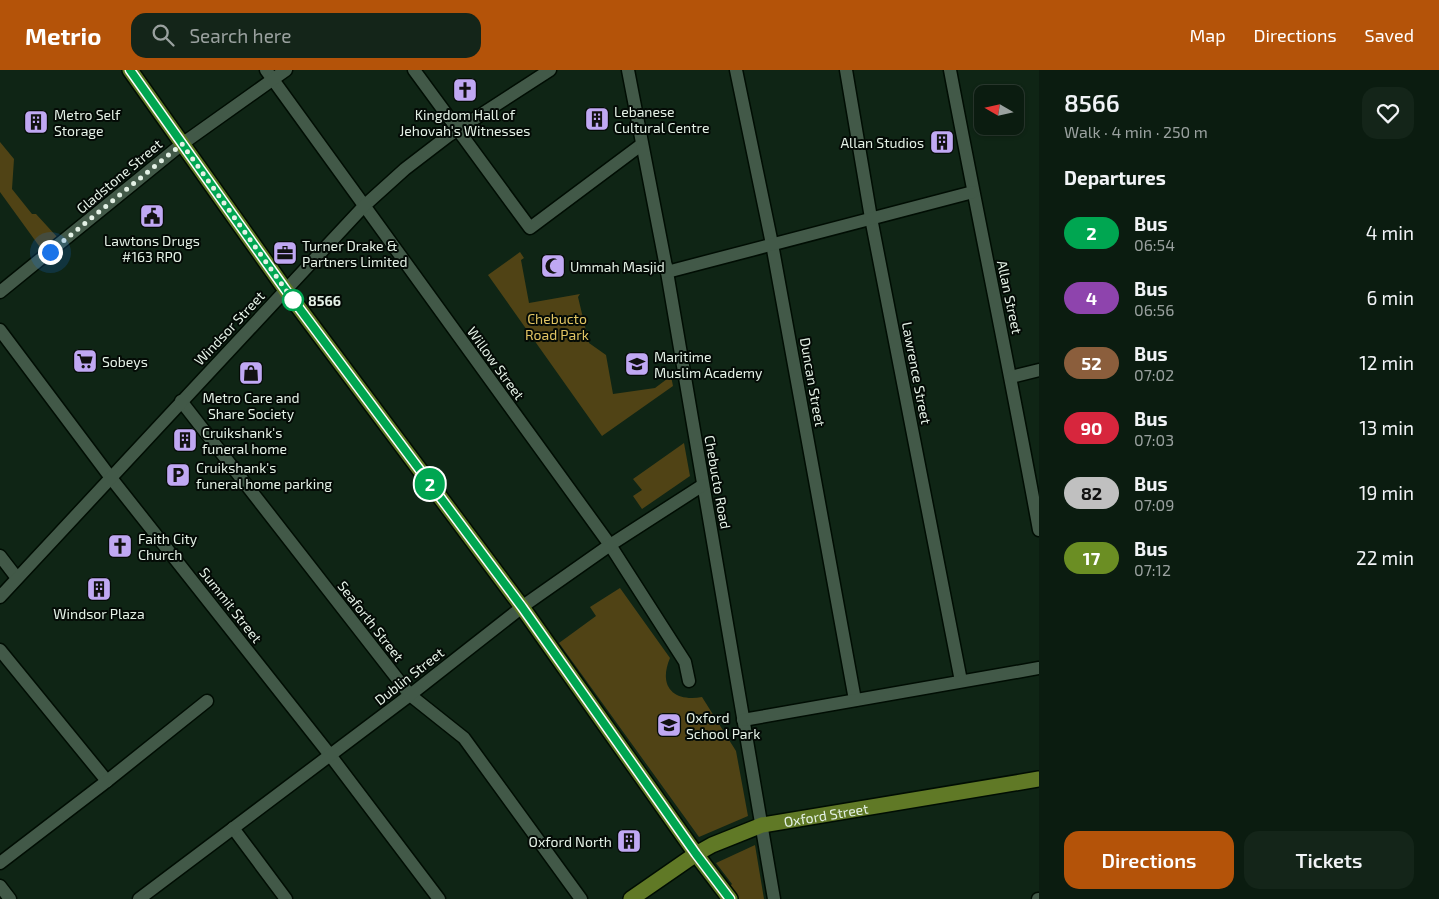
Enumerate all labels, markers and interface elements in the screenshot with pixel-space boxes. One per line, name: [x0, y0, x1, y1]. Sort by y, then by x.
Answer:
search box: [131, 13, 481, 58]
text: Metrio: [25, 21, 101, 50]
icon: search: [149, 21, 177, 49]
text: Search here: [189, 24, 291, 47]
text: Map: [1189, 24, 1226, 46]
text: Directions: [1254, 24, 1337, 46]
text: Saved: [1365, 24, 1414, 46]
church icon: Kingdom Hall of Jehovah's Witnesses: [452, 77, 478, 103]
north arrow: [974, 85, 1024, 135]
map controls: [974, 85, 1024, 135]
button: heart: [1362, 87, 1414, 139]
text: 8566: [1064, 88, 1120, 117]
place label: Lebanese Cultural Centre: [614, 103, 709, 136]
place label: Metro Self Storage: [54, 106, 121, 139]
place label: Kingdom Hall of Jehovah's Witnesses: [400, 106, 530, 139]
building icon: Lebanese Cultural Centre: [584, 106, 610, 132]
building icon: Metro Self Storage: [23, 109, 49, 135]
text: Walk · 4 min · 250 m: [1064, 122, 1208, 141]
building icon: Allan Studios: [929, 129, 955, 155]
place label: Allan Studios: [840, 134, 924, 151]
street label: Gladstone Street: [73, 135, 165, 217]
text: Departures: [1064, 166, 1166, 189]
public building icon: Lawtons Drugs #163 RPO: [139, 203, 165, 229]
text: Bus: [1134, 212, 1168, 235]
text: 4 min: [1366, 221, 1414, 244]
text: 2: [1086, 222, 1097, 244]
place label: Lawtons Drugs #163 RPO: [104, 232, 200, 265]
text: 06:54: [1134, 235, 1175, 254]
place label: Turner Drake & Partners Limited: [302, 237, 408, 270]
your location: [38, 240, 63, 265]
office icon: Turner Drake & Partners Limited: [272, 240, 298, 266]
mosque icon: Ummah Masjid: [540, 253, 566, 279]
place label: Ummah Masjid: [570, 258, 665, 275]
street label: Allan Street: [994, 259, 1026, 335]
text: Bus: [1134, 277, 1168, 300]
text: 6 min: [1366, 286, 1414, 309]
street label: Windsor Street: [190, 287, 268, 369]
text: 4: [1086, 287, 1097, 309]
marker: 8566: [282, 289, 304, 311]
place label: 8566: [308, 292, 341, 309]
text: 06:56: [1134, 300, 1174, 319]
park label: Chebucto Road Park: [525, 310, 589, 343]
street label: Lawrence Street: [899, 320, 935, 426]
street label: Willow Street: [464, 323, 528, 403]
street label: Duncan Street: [797, 336, 829, 428]
text: Bus: [1134, 342, 1168, 365]
supermarket icon: Sobeys: [72, 348, 98, 374]
place label: Maritime Muslim Academy: [654, 348, 763, 381]
school or university icon: Maritime Muslim Academy: [624, 351, 650, 377]
text: 12 min: [1359, 351, 1414, 374]
text: 52: [1081, 352, 1102, 374]
place label: Sobeys: [102, 353, 148, 370]
shop icon: Metro Care and Share Society: [238, 360, 264, 386]
text: 07:02: [1134, 365, 1174, 384]
place label: Metro Care and Share Society: [202, 389, 300, 422]
text: Bus: [1134, 407, 1168, 430]
text: 13 min: [1359, 416, 1414, 439]
text: 90: [1081, 417, 1102, 439]
place label: Cruikshank's funeral home: [202, 424, 287, 457]
building icon: Cruikshank's funeral home: [172, 427, 198, 453]
text: 07:03: [1134, 430, 1174, 449]
street label: Chebucto Road: [701, 434, 735, 530]
place label: Cruikshank's funeral home parking: [196, 459, 332, 492]
parking icon: Cruikshank's funeral home parking: [165, 462, 191, 488]
line badge: 2: [414, 468, 446, 500]
text: Bus: [1134, 472, 1168, 495]
text: 2: [425, 473, 435, 495]
text: 19 min: [1359, 481, 1414, 504]
text: 82: [1081, 482, 1102, 504]
text: 07:09: [1134, 495, 1174, 514]
place label: Faith City Church: [138, 530, 198, 563]
church icon: Faith City Church: [107, 533, 133, 559]
text: Bus: [1134, 537, 1168, 560]
text: 22 min: [1356, 546, 1414, 569]
text: 17: [1083, 547, 1100, 569]
text: 07:12: [1134, 560, 1171, 579]
street label: Summit Street: [196, 564, 266, 646]
building icon: Windsor Plaza: [86, 576, 112, 602]
street label: Seaforth Street: [334, 577, 408, 665]
place label: Windsor Plaza: [53, 605, 145, 622]
street label: Dublin Street: [371, 644, 447, 708]
place label: Oxford School Park: [686, 709, 760, 742]
school or university icon: Oxford School Park: [656, 712, 682, 738]
street label: Oxford Street: [782, 799, 869, 830]
building icon: Oxford North: [616, 828, 642, 854]
button: Directions: [1064, 831, 1234, 889]
button: Tickets: [1244, 831, 1414, 889]
place label: Oxford North: [529, 833, 612, 850]

